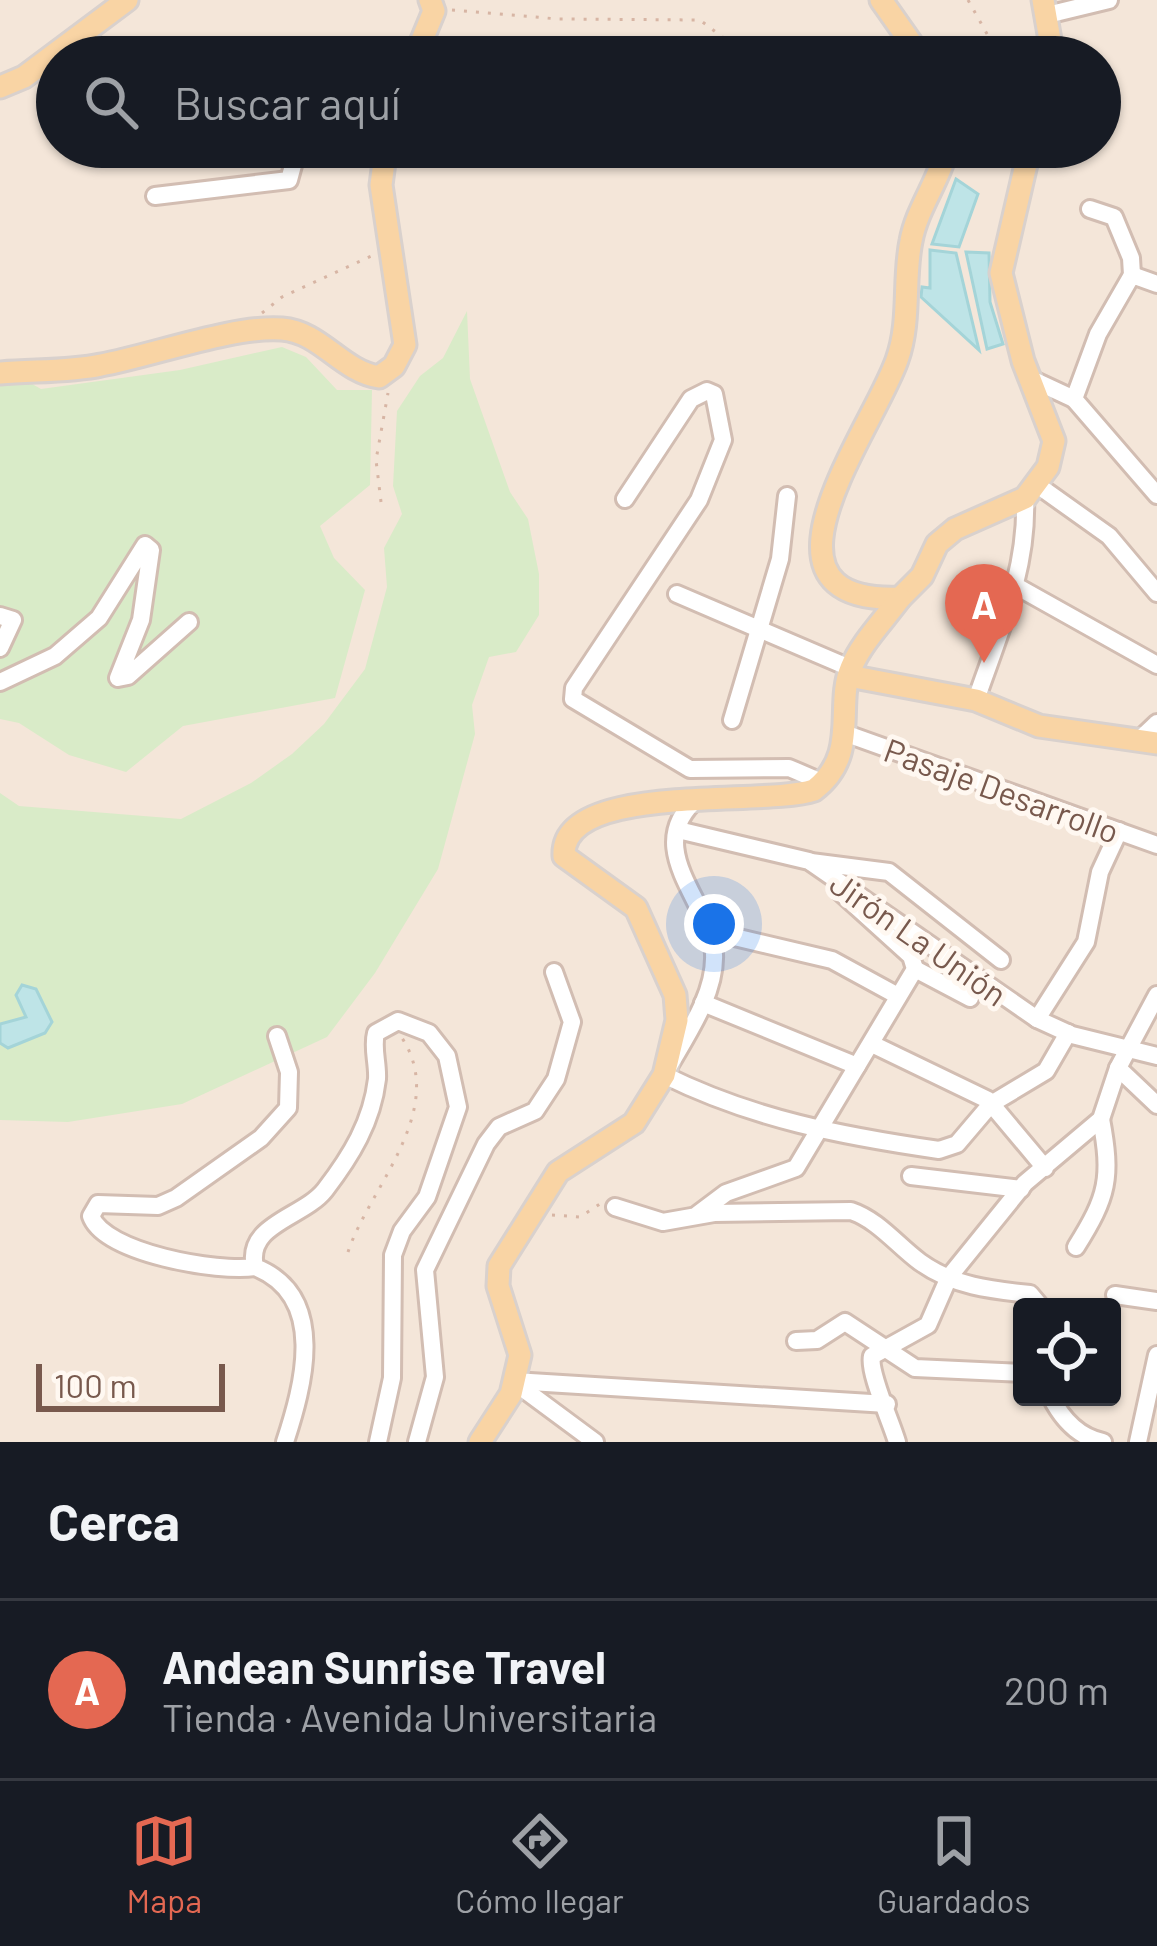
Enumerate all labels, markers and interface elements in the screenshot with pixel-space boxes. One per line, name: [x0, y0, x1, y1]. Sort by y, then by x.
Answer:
search box: [36, 36, 1121, 168]
icon: search: [78, 69, 144, 135]
text: Buscar aquí: [174, 75, 401, 129]
pin: A: [945, 564, 1023, 663]
street label: Pasaje Desarrollo: [879, 729, 1125, 851]
street label: Jirón La Unión: [823, 862, 1015, 1014]
your location: [684, 894, 744, 954]
map controls: [1013, 1298, 1121, 1406]
button: locate: [1013, 1298, 1121, 1406]
scale bar: [36, 1358, 225, 1411]
text: 100 m: [54, 1365, 137, 1405]
text: Cerca: [48, 1490, 180, 1551]
text: Andean Sunrise Travel: [162, 1639, 606, 1693]
text: A: [74, 1666, 100, 1713]
text: 200 m: [1004, 1666, 1109, 1713]
text: Tienda · Avenida Universitaria: [162, 1693, 657, 1740]
tab: Mapa: [127, 1808, 202, 1920]
tab: Cómo llegar: [455, 1808, 624, 1920]
tab: Guardados: [877, 1808, 1030, 1920]

